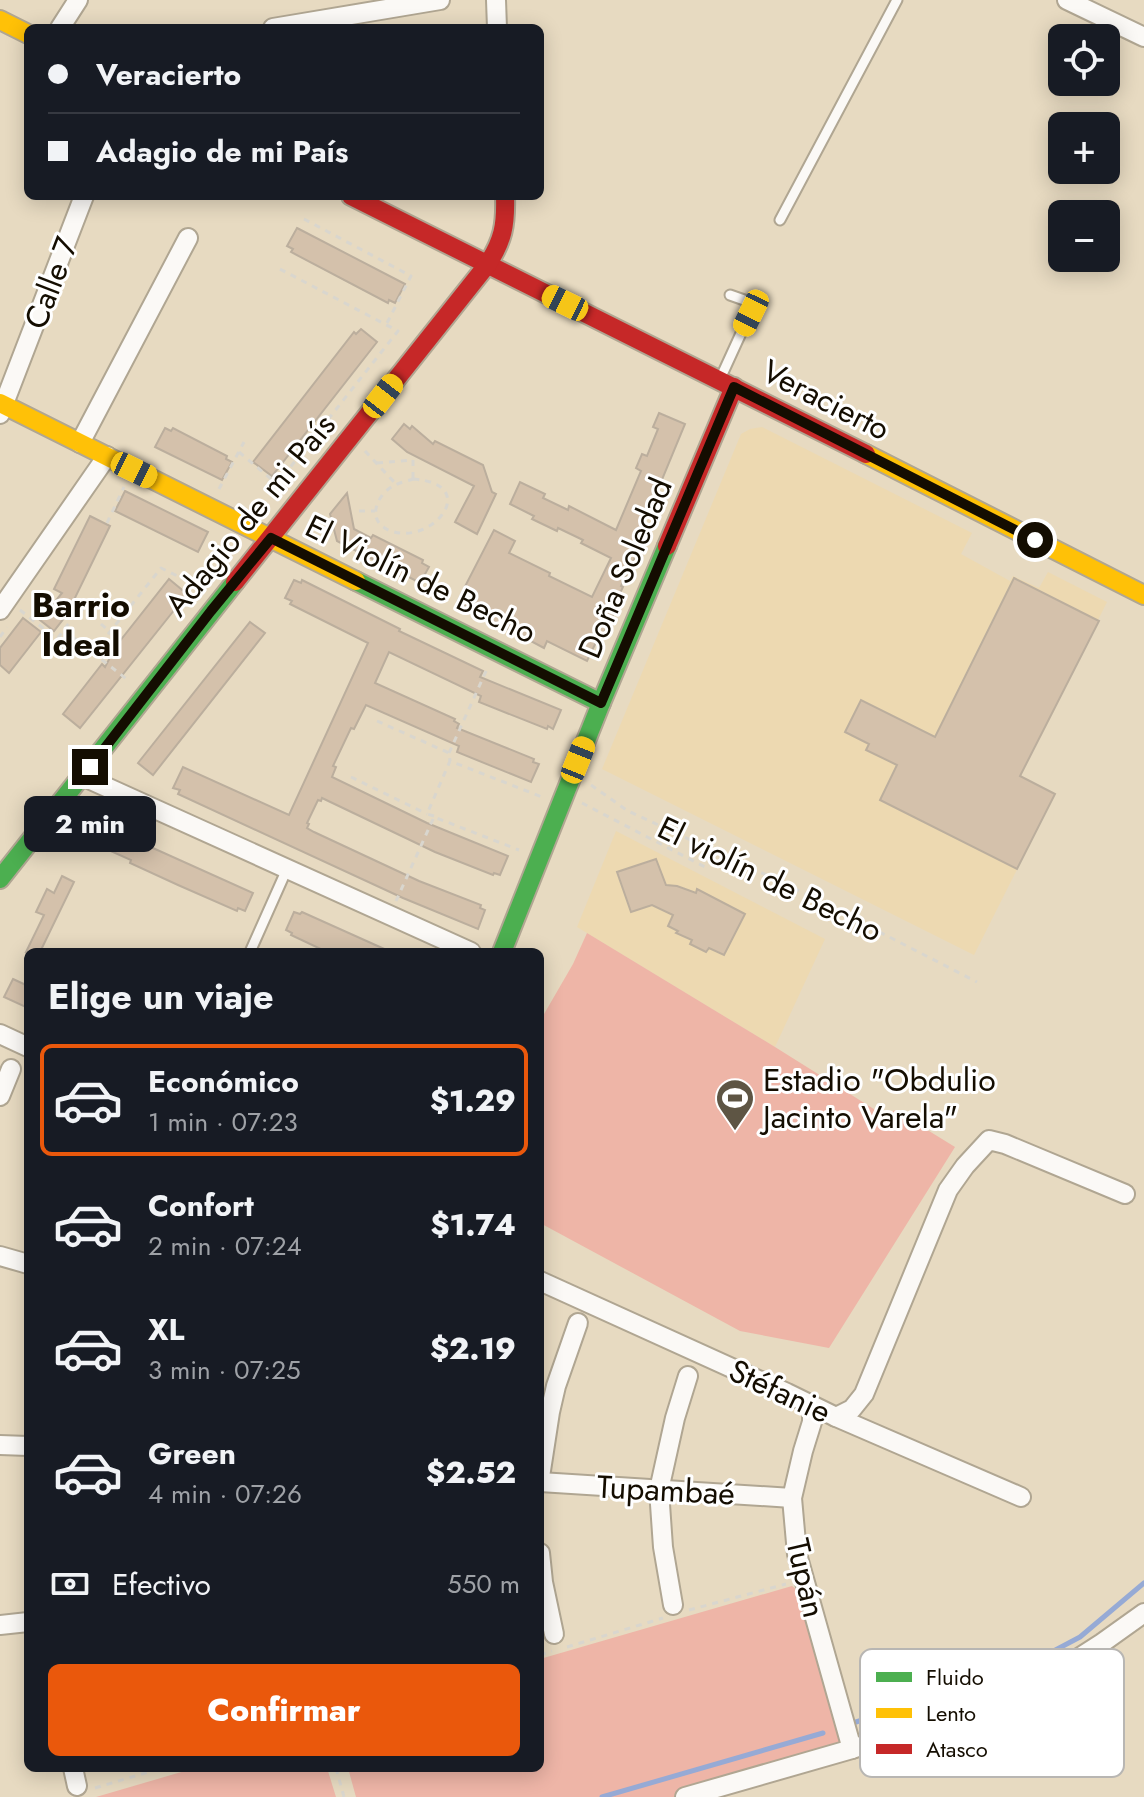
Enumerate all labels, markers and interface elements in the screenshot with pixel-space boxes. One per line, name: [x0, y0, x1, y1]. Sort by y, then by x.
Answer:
map controls: [1048, 24, 1120, 272]
button: locate: [1048, 24, 1120, 96]
text: Veracierto: [96, 53, 241, 96]
button: +: [1048, 112, 1120, 184]
text: Adagio de mi País: [96, 130, 349, 173]
button: −: [1048, 200, 1120, 272]
street label: Calle 7: [13, 230, 90, 336]
car: [538, 282, 592, 324]
car: [730, 286, 772, 340]
street label: Veracierto: [754, 348, 898, 452]
car: [359, 370, 407, 422]
street label: Adagio de mi País: [154, 404, 346, 626]
car: [107, 449, 161, 491]
street label: Doña Soledad: [566, 471, 684, 665]
street label: El Violín de Becho: [298, 503, 544, 655]
route start: [1017, 522, 1053, 558]
district label: Barrio Ideal: [32, 581, 130, 669]
car: [558, 733, 598, 787]
route end: [72, 749, 108, 785]
callout: 2 min: [24, 795, 156, 851]
text: 2 min: [55, 805, 125, 843]
street label: El violín de Becho: [650, 805, 890, 953]
text: Elige un viaje: [48, 970, 274, 1022]
place label: Estadio "Obdulio Jacinto Varela": [759, 1057, 996, 1140]
text: Económico: [148, 1060, 299, 1103]
icon: car: [52, 1064, 124, 1136]
sports icon: Estadio "Obdulio Jacinto Varela": [714, 1077, 756, 1132]
text: $1.29: [430, 1079, 516, 1122]
text: 1 min · 07:23: [148, 1103, 298, 1141]
text: Confort: [148, 1184, 254, 1227]
icon: car: [52, 1188, 124, 1260]
text: $1.74: [431, 1203, 516, 1246]
text: 2 min · 07:24: [148, 1227, 302, 1265]
text: XL: [148, 1308, 184, 1351]
icon: car: [52, 1312, 124, 1384]
text: $2.19: [430, 1327, 516, 1370]
street label: Stéfanie: [721, 1347, 839, 1435]
text: 3 min · 07:25: [148, 1351, 301, 1389]
text: Green: [148, 1432, 236, 1475]
icon: car: [52, 1436, 124, 1508]
text: $2.52: [426, 1451, 516, 1494]
street label: Tupambaé: [596, 1463, 736, 1517]
text: 4 min · 07:26: [148, 1475, 302, 1513]
street label: Tupán: [775, 1534, 837, 1622]
icon: cash: [48, 1562, 92, 1606]
text: Efectivo: [112, 1563, 211, 1606]
text: 550 m: [447, 1565, 520, 1603]
legend: [860, 1649, 1124, 1777]
text: Fluido: [926, 1661, 984, 1693]
button: Confirmar: [48, 1664, 520, 1756]
text: Lento: [926, 1697, 976, 1729]
text: Atasco: [926, 1733, 988, 1765]

